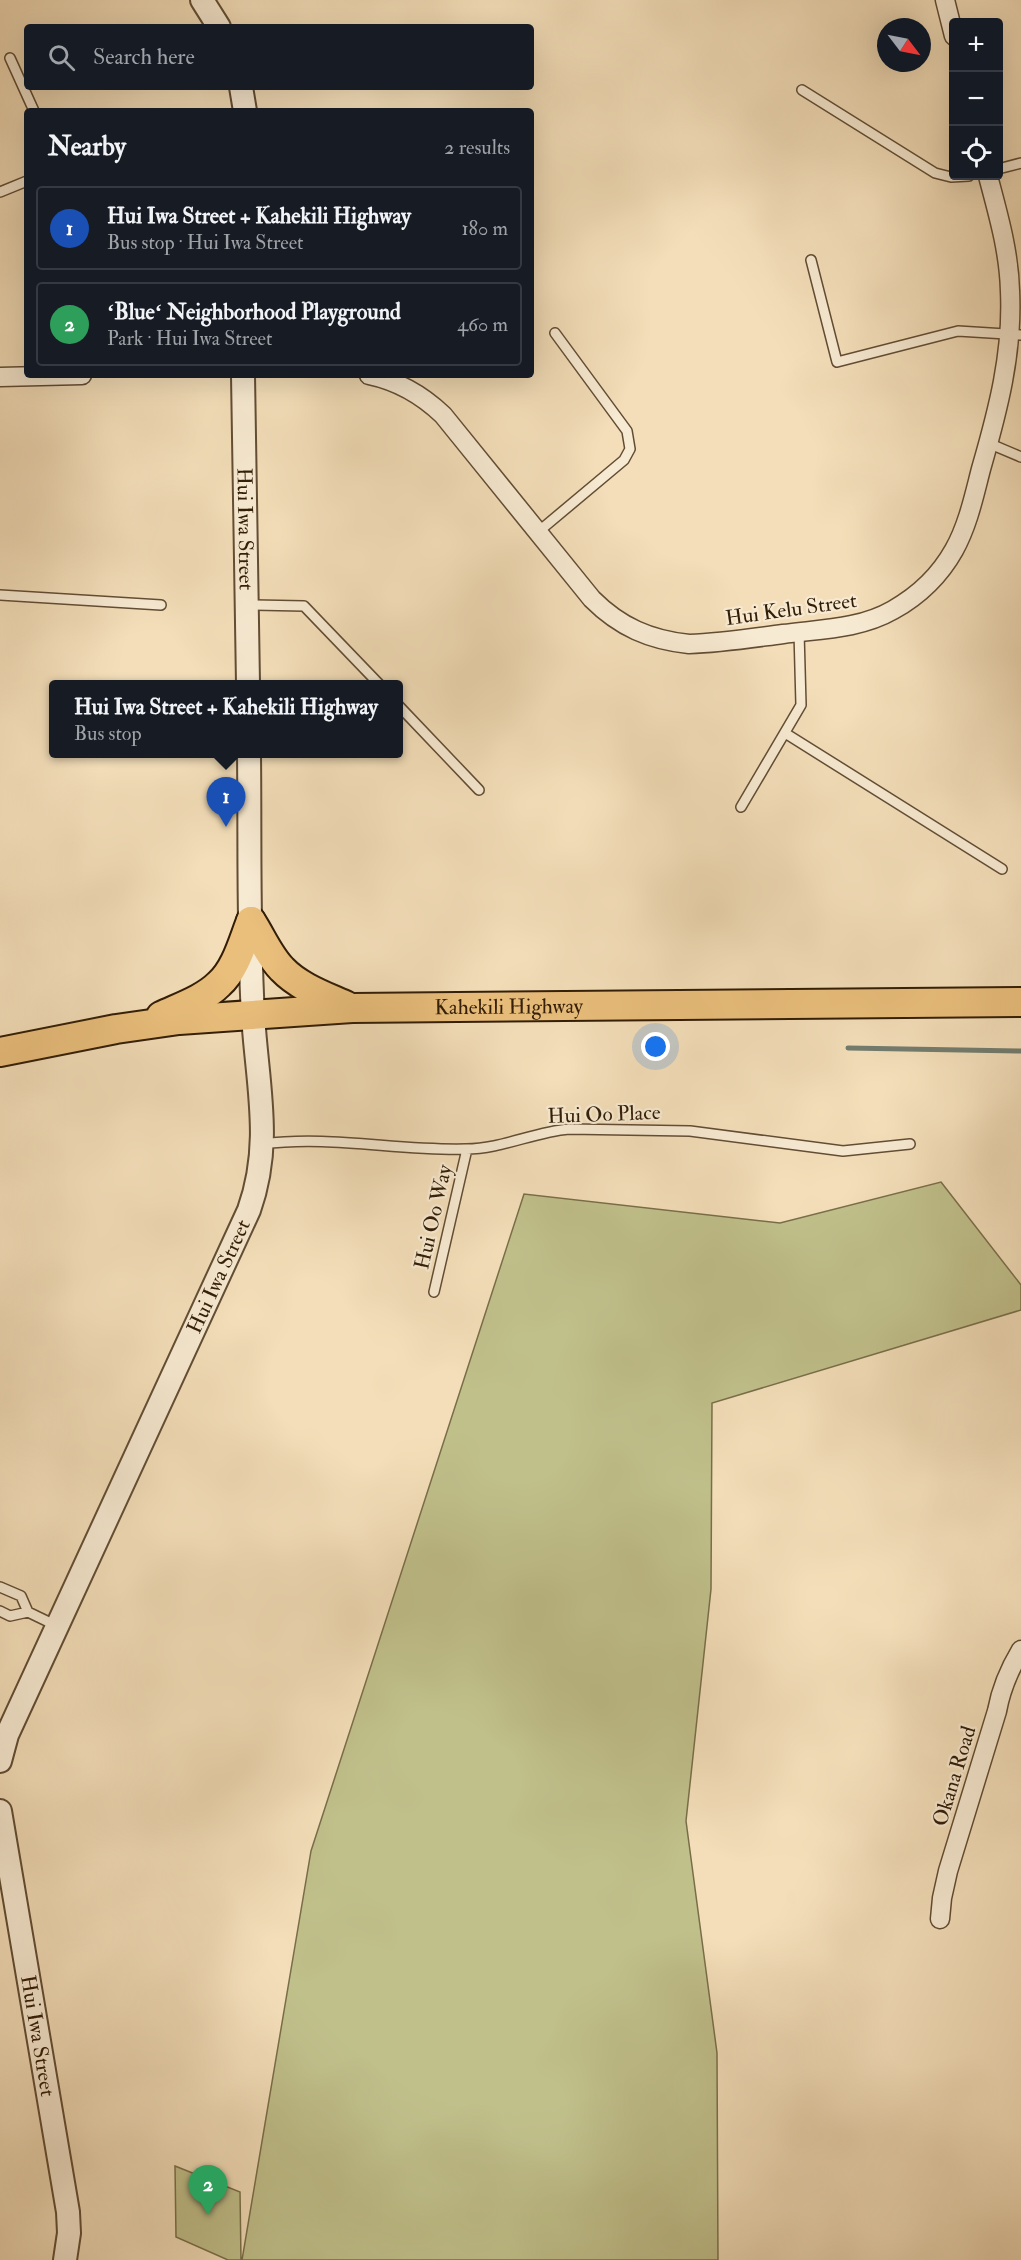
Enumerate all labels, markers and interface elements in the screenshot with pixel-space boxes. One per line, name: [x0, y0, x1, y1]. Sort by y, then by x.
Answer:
north arrow: [877, 18, 931, 72]
map controls: [949, 18, 1003, 180]
button: +: [949, 18, 1003, 72]
search box: [24, 24, 534, 90]
icon: search: [45, 41, 78, 74]
text: Search here: [93, 43, 195, 71]
button: −: [949, 72, 1003, 126]
button: locate: [949, 126, 1003, 180]
text: Nearby: [48, 131, 126, 163]
text: 2 results: [444, 135, 510, 160]
text: Hui Iwa Street + Kahekili Highway: [107, 202, 411, 230]
text: 1: [66, 216, 73, 241]
text: 180 m: [461, 216, 508, 241]
text: Bus stop · Hui Iwa Street: [107, 230, 304, 255]
text: ʻBlueʻ Neighborhood Playground: [107, 298, 401, 326]
text: 2: [64, 312, 75, 337]
text: 460 m: [457, 312, 508, 337]
text: Park · Hui Iwa Street: [107, 326, 272, 351]
street label: Hui Iwa Street: [231, 467, 259, 591]
street label: Hui Kelu Street: [724, 587, 859, 632]
popup: [49, 680, 403, 758]
text: Hui Iwa Street + Kahekili Highway: [74, 693, 378, 721]
text: Bus stop: [74, 721, 142, 746]
pin: 1: [206, 778, 246, 827]
street label: Kahekili Highway: [434, 993, 584, 1021]
your location: [641, 1032, 670, 1061]
street label: Hui Oo Place: [547, 1099, 661, 1130]
street label: Hui Oo Way: [408, 1161, 459, 1272]
street label: Hui Iwa Street: [181, 1215, 257, 1338]
street label: Okana Road: [926, 1722, 983, 1829]
street label: Hui Iwa Street: [14, 1973, 61, 2099]
pin: 2: [188, 2166, 228, 2215]

